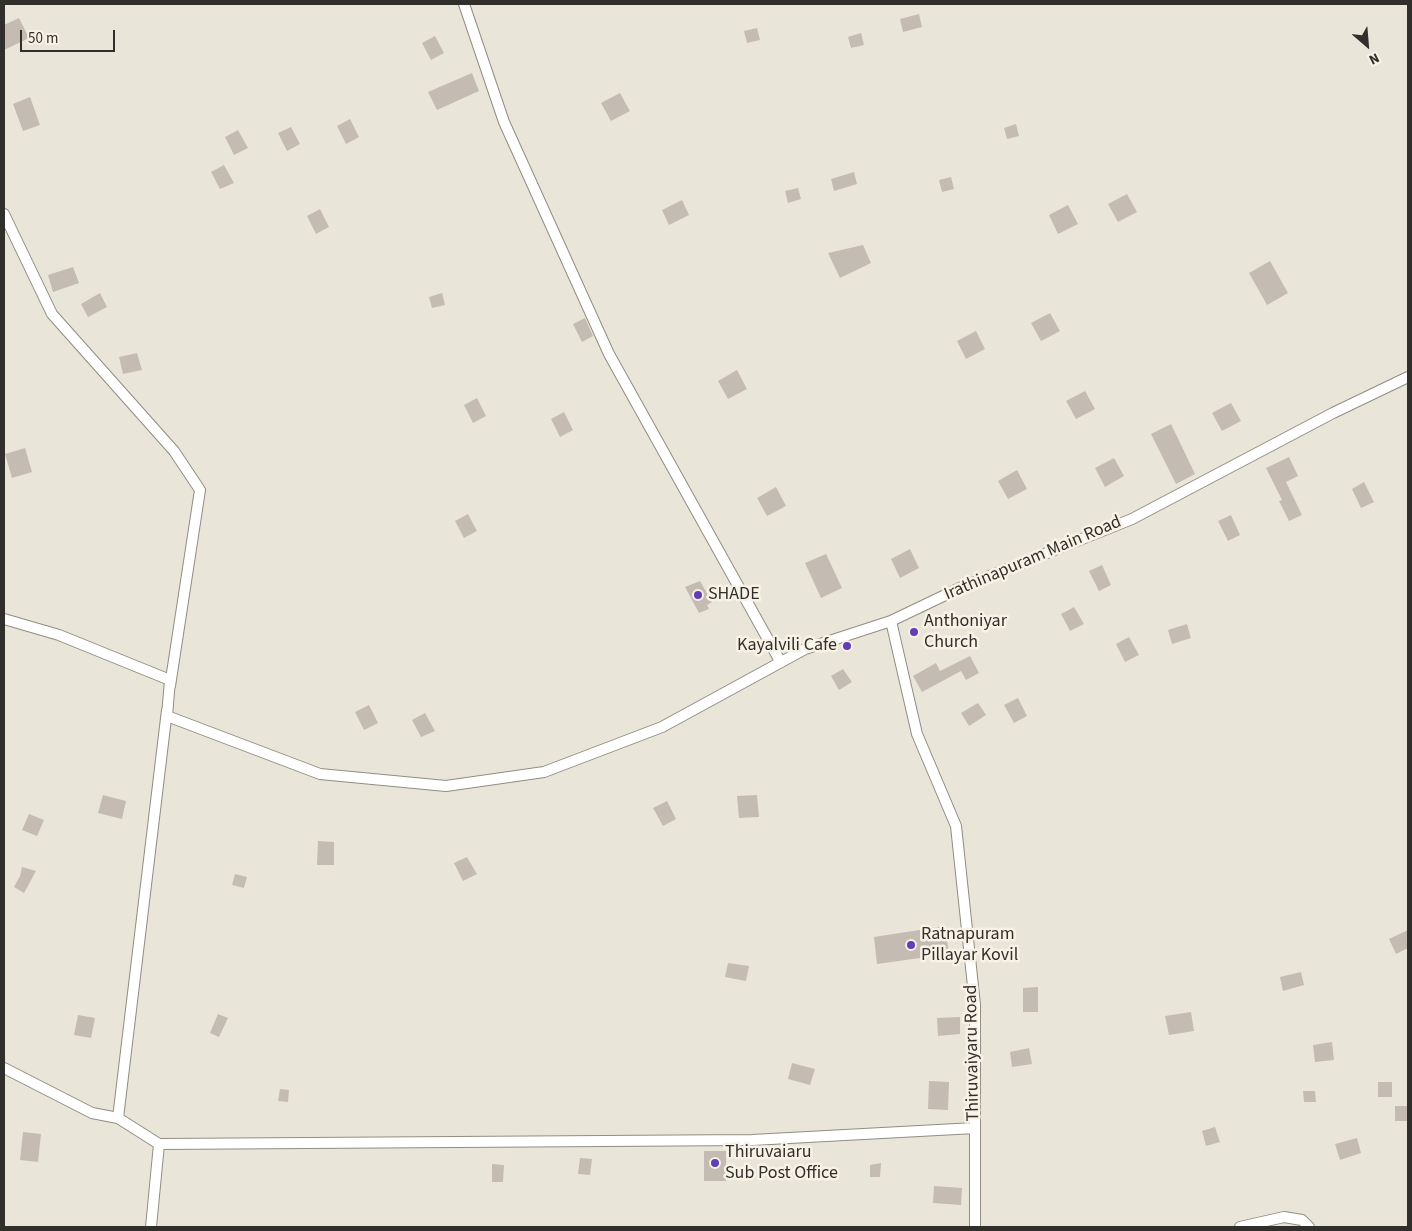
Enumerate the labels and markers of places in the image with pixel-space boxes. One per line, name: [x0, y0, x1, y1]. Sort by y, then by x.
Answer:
place label: SHADE: [708, 584, 760, 606]
marker: SHADE: [692, 589, 704, 601]
place label: Anthoniyar Church: [924, 611, 1007, 654]
marker: Anthoniyar Church: [908, 626, 920, 638]
place label: Kayalvili Cafe: [737, 635, 837, 657]
marker: Kayalvili Cafe: [841, 640, 853, 652]
place label: Ratnapuram Pillayar Kovil: [921, 924, 1018, 966]
marker: Ratnapuram Pillayar Kovil: [905, 939, 917, 951]
place label: Thiruvaiaru Sub Post Office: [725, 1142, 838, 1184]
marker: Thiruvaiaru Sub Post Office: [709, 1157, 721, 1169]

